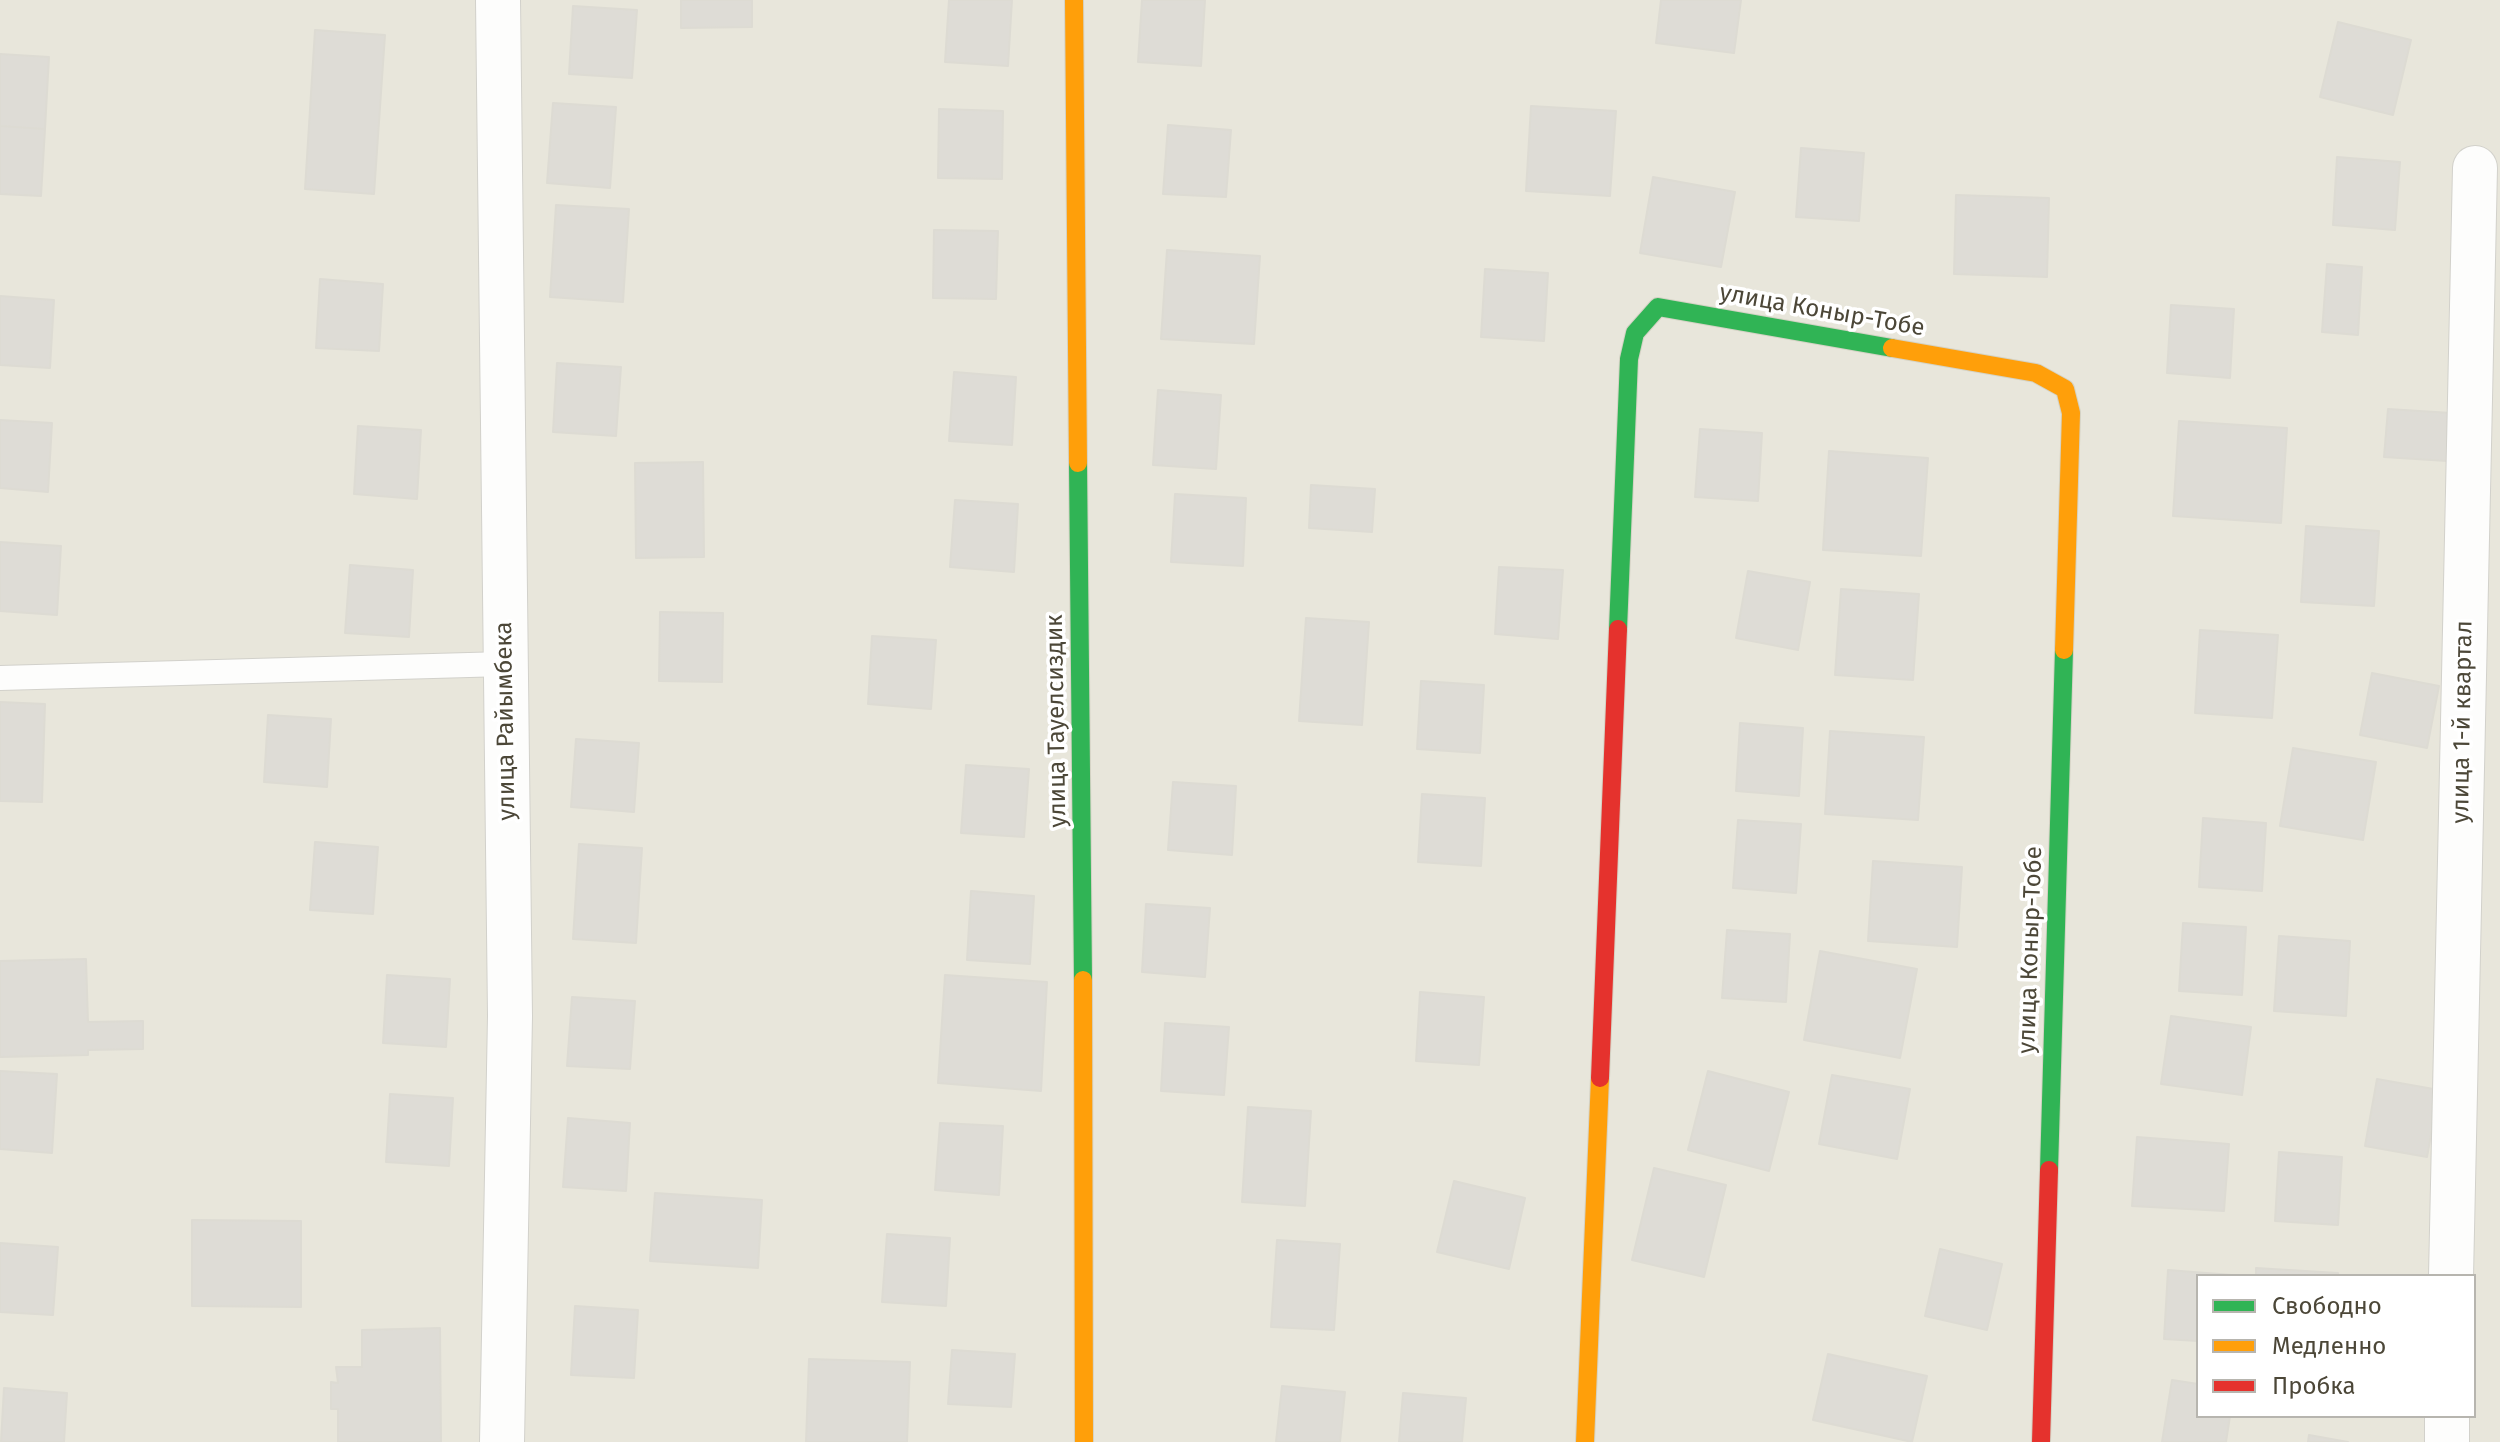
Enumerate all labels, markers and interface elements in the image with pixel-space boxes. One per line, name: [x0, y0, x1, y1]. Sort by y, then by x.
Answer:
street label: улица Коныр-Тобе: [1717, 279, 1927, 343]
street label: улица Тауелсиздик: [1041, 614, 1073, 828]
street label: улица 1-й квартал: [2447, 620, 2479, 824]
street label: улица Райымбека: [490, 621, 522, 821]
street label: улица Коныр-Тобе: [2013, 846, 2049, 1054]
legend: [2196, 1274, 2476, 1418]
text: Свободно: [2272, 1292, 2382, 1320]
text: Медленно: [2272, 1332, 2386, 1360]
text: Пробка: [2272, 1372, 2356, 1400]

